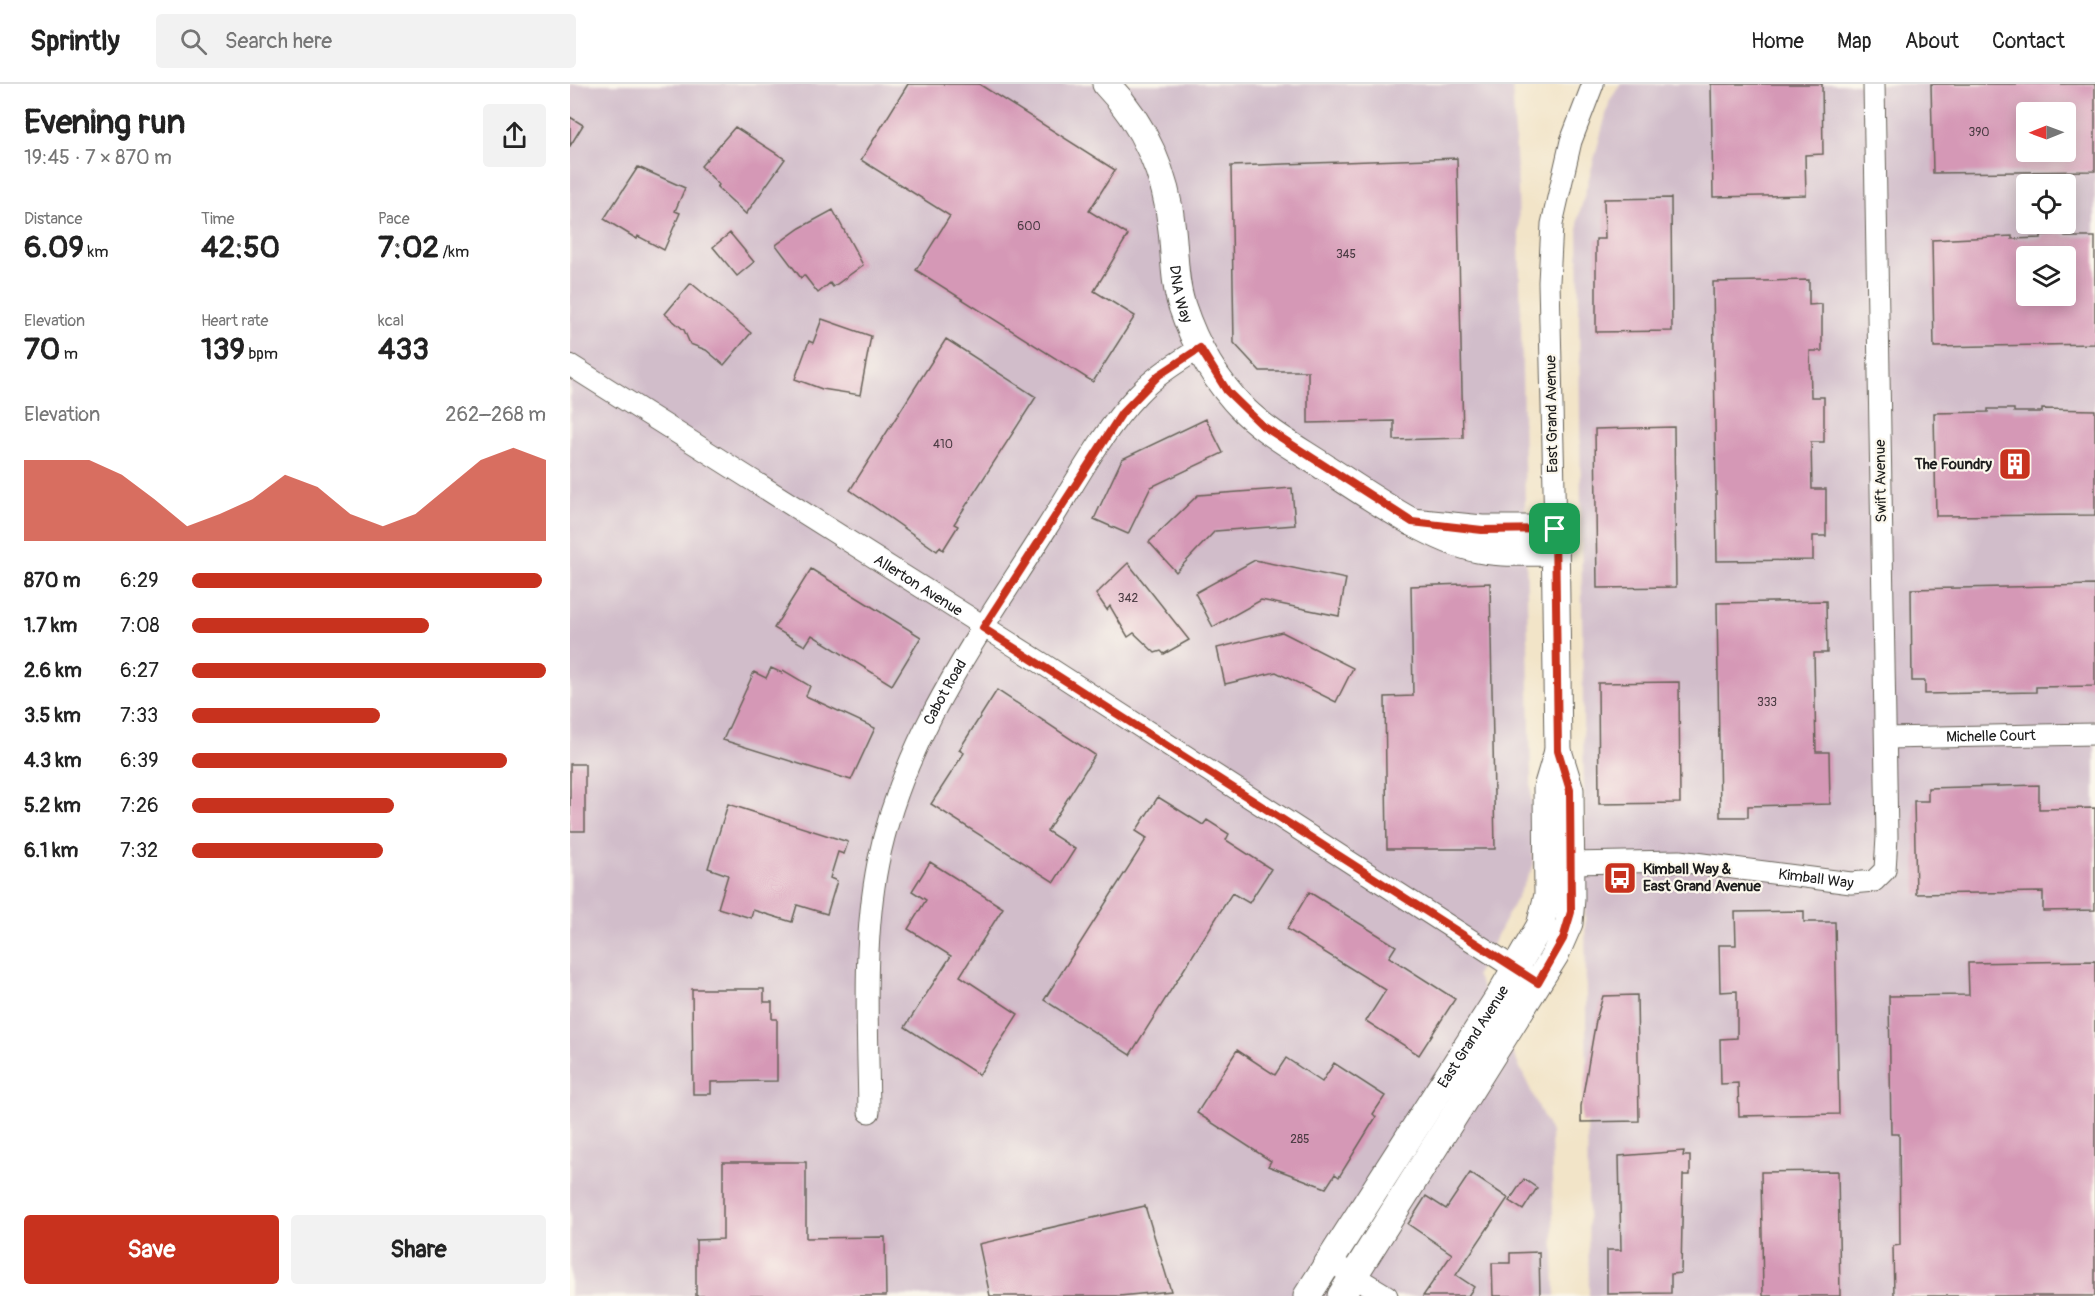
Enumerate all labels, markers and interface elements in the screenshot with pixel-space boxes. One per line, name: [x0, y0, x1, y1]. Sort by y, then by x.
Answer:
search box: [156, 14, 576, 68]
text: Sprintly: [30, 24, 120, 59]
icon: search: [177, 25, 210, 58]
text: Search here: [225, 27, 332, 55]
text: Home: [1751, 28, 1804, 55]
text: Map: [1837, 28, 1872, 55]
text: About: [1905, 28, 1959, 55]
text: Contact: [1992, 28, 2065, 55]
text: Evening run: [24, 102, 185, 143]
north arrow: [2016, 102, 2076, 162]
map controls: [2016, 102, 2076, 306]
button: share: [483, 104, 546, 167]
house number: 390: [1968, 125, 1990, 140]
text: 19:45 · 7 × 870 m: [24, 145, 172, 170]
button: locate: [2016, 174, 2076, 234]
text: Distance: [24, 209, 83, 229]
text: Time: [201, 209, 234, 229]
text: Pace: [378, 209, 410, 229]
house number: 600: [1017, 219, 1041, 234]
text: 6.09: [24, 229, 84, 266]
text: 42:50: [201, 229, 280, 266]
text: 7:02: [378, 229, 439, 266]
text: km: [84, 242, 108, 262]
text: /km: [439, 242, 469, 262]
button: layers: [2016, 246, 2076, 306]
house number: 345: [1336, 247, 1356, 262]
street label: DNA Way: [1165, 264, 1197, 326]
text: Elevation: [24, 311, 85, 331]
text: Heart rate: [201, 311, 268, 331]
text: kcal: [378, 311, 404, 331]
text: 70: [24, 331, 60, 368]
text: 139: [201, 331, 245, 368]
text: 433: [378, 331, 429, 368]
text: m: [60, 344, 78, 364]
text: bpm: [245, 344, 278, 364]
street label: East Grand Avenue: [1541, 354, 1563, 473]
text: Elevation: [24, 402, 100, 427]
text: 262–268 m: [445, 402, 546, 427]
house number: 410: [933, 437, 953, 452]
street label: Swift Avenue: [1871, 439, 1891, 523]
building icon: The Foundry: [1997, 446, 2033, 482]
place label: The Foundry: [1914, 455, 1993, 474]
pin: [1529, 503, 1580, 554]
icon: arrive: [1538, 512, 1571, 545]
street label: Allerton Avenue: [870, 550, 967, 621]
text: 870 m: [24, 568, 80, 593]
text: 6:29: [120, 568, 158, 593]
house number: 342: [1118, 591, 1138, 606]
text: 1.7 km: [24, 613, 77, 638]
text: 7:08: [120, 613, 160, 638]
street label: Cabot Road: [919, 656, 971, 728]
text: 2.6 km: [24, 658, 82, 683]
text: 6:27: [120, 658, 159, 683]
house number: 333: [1757, 695, 1777, 710]
text: 3.5 km: [24, 703, 81, 728]
text: 7:33: [120, 703, 158, 728]
street label: Michelle Court: [1946, 726, 2037, 746]
text: 4.3 km: [24, 748, 82, 773]
text: 6:39: [120, 748, 158, 773]
text: 5.2 km: [24, 793, 81, 818]
text: 7:26: [120, 793, 159, 818]
text: 6.1 km: [24, 838, 78, 863]
text: 7:32: [120, 838, 158, 863]
bus stop icon: Kimball Way & East Grand Avenue: [1602, 860, 1638, 896]
place label: Kimball Way & East Grand Avenue: [1643, 860, 1761, 896]
street label: Kimball Way: [1777, 864, 1855, 893]
street label: East Grand Avenue: [1433, 982, 1513, 1092]
house number: 285: [1290, 1132, 1310, 1147]
button: Save: [24, 1215, 279, 1284]
button: Share: [291, 1215, 546, 1284]

